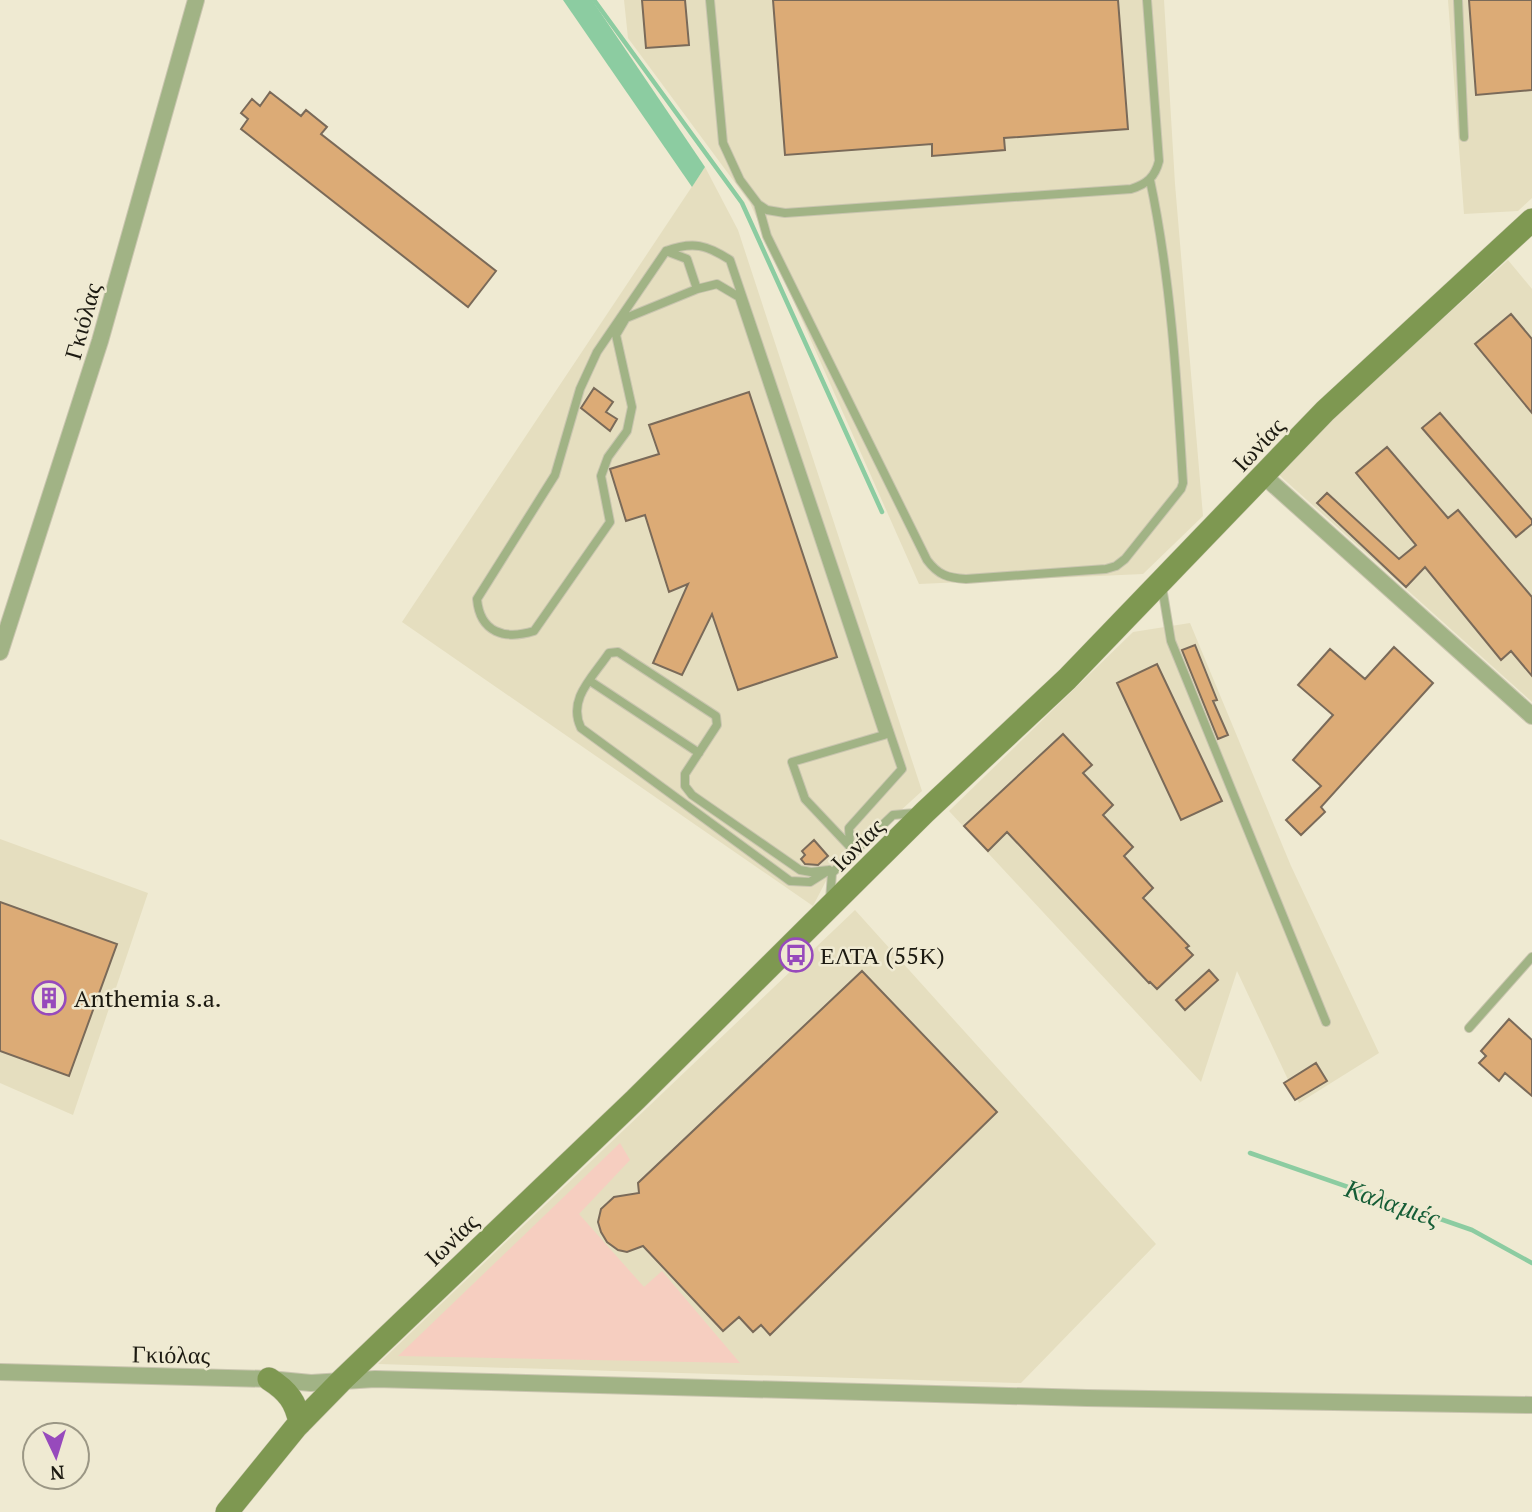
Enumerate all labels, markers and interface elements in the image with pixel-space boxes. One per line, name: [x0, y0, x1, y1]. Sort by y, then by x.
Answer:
street label: Γκιόλας: [56, 279, 108, 363]
street label: Ιωνίας: [1225, 410, 1292, 478]
street label: Ιωνίας: [823, 810, 891, 878]
bus stop icon: ΕΛΤΑ (55Κ): [777, 936, 815, 974]
place label: ΕΛΤΑ (55Κ): [820, 939, 945, 971]
building icon: Anthemia s.a.: [30, 979, 68, 1017]
place label: Anthemia s.a.: [74, 982, 222, 1014]
water label: Καλαμιές: [1340, 1170, 1445, 1234]
street label: Ιωνίας: [417, 1205, 485, 1272]
street label: Γκιόλας: [132, 1337, 211, 1371]
north arrow: [21, 1421, 91, 1491]
text: N: [49, 1460, 65, 1486]

